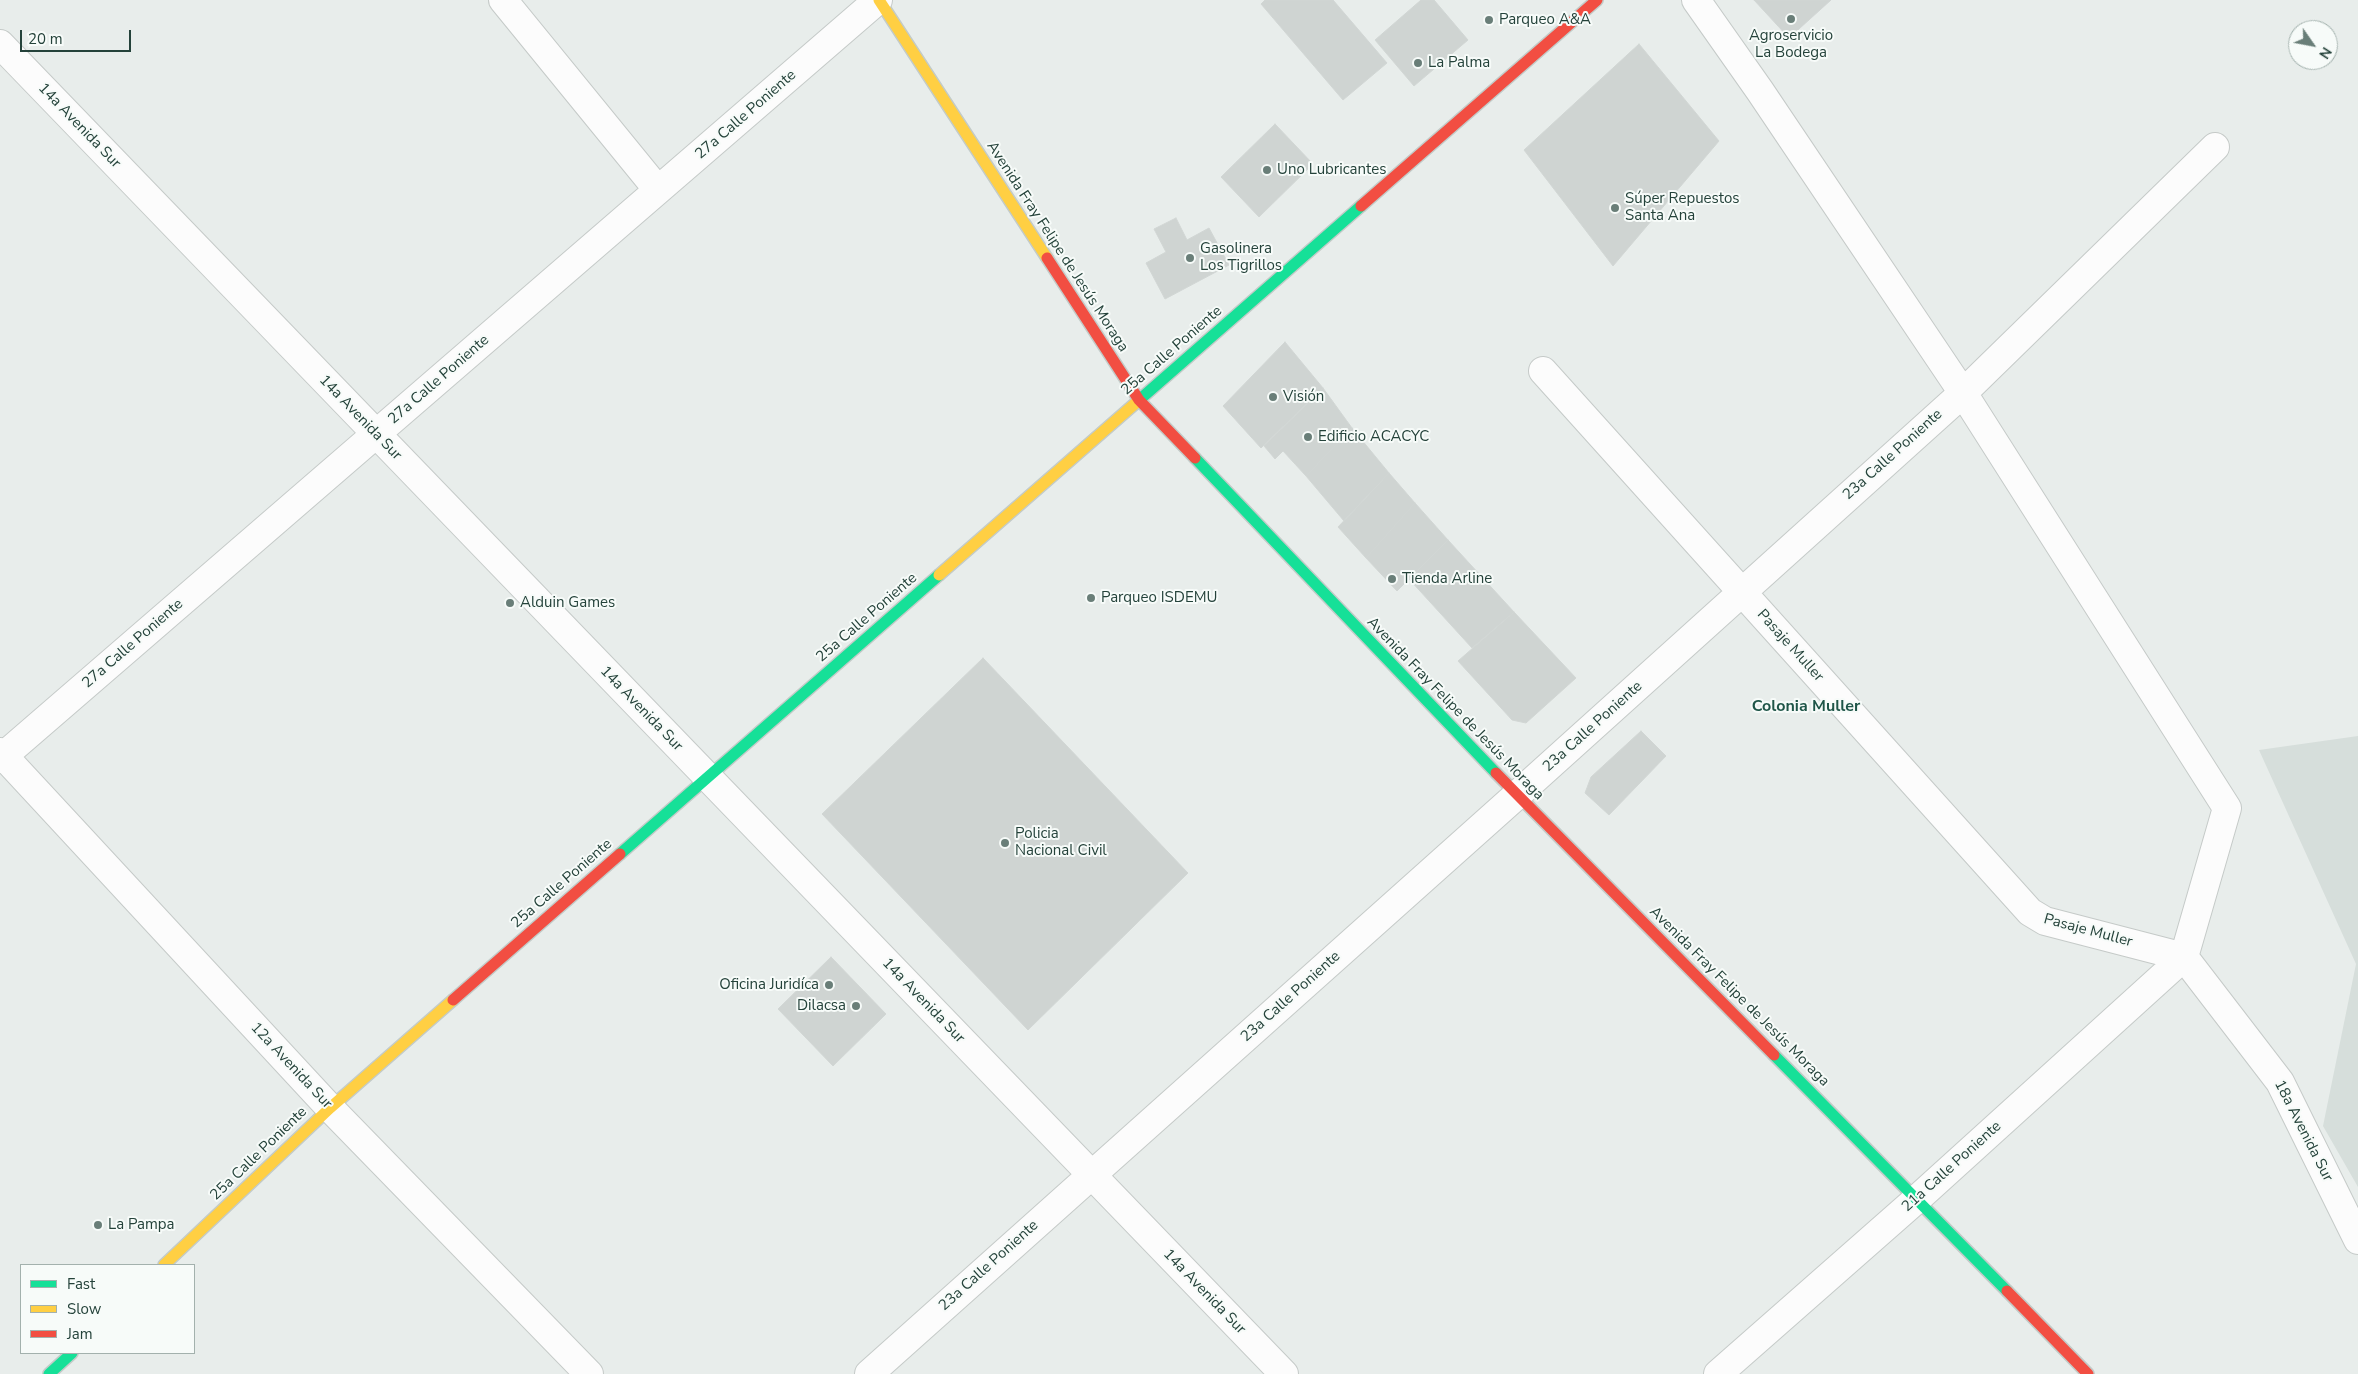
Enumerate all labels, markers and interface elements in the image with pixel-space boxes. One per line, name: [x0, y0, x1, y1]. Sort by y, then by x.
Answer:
place label: Parqueo A&A: [1499, 11, 1591, 29]
marker: Agroservicio La Bodega: [1785, 13, 1797, 25]
marker: Parqueo A&A: [1483, 14, 1495, 26]
scale bar: [22, 20, 134, 52]
north arrow: [2288, 20, 2338, 70]
place label: Agroservicio La Bodega: [1749, 27, 1833, 62]
text: 20 m: [28, 29, 63, 49]
text: N: [2314, 43, 2336, 62]
place label: La Palma: [1428, 54, 1490, 72]
marker: La Palma: [1412, 57, 1424, 69]
street label: 27a Calle Poniente: [692, 66, 800, 164]
street label: 14a Avenida Sur: [34, 80, 124, 172]
street label: Avenida Fray Felipe de Jesús Moraga: [982, 138, 1132, 356]
place label: Uno Lubricantes: [1277, 161, 1386, 179]
marker: Uno Lubricantes: [1261, 164, 1273, 176]
place label: Súper Repuestos Santa Ana: [1625, 190, 1739, 225]
marker: Súper Repuestos Santa Ana: [1609, 202, 1621, 214]
place label: Gasolinera Los Tigrillos: [1200, 240, 1282, 275]
marker: Gasolinera Los Tigrillos: [1184, 252, 1196, 264]
street label: 25a Calle Poniente: [1118, 302, 1226, 400]
street label: 27a Calle Poniente: [385, 331, 493, 429]
street label: 14a Avenida Sur: [315, 372, 405, 464]
place label: Visión: [1283, 388, 1324, 406]
marker: Visión: [1267, 391, 1279, 403]
street label: 23a Calle Poniente: [1840, 406, 1946, 504]
place label: Edificio ACACYC: [1318, 428, 1429, 446]
marker: Edificio ACACYC: [1302, 431, 1314, 443]
street label: 25a Calle Poniente: [813, 569, 921, 667]
place label: Tienda Arline: [1402, 570, 1492, 588]
marker: Tienda Arline: [1386, 573, 1398, 585]
place label: Parqueo ISDEMU: [1101, 589, 1217, 607]
marker: Parqueo ISDEMU: [1085, 592, 1097, 604]
place label: Alduin Games: [520, 594, 615, 612]
street label: 27a Calle Poniente: [79, 595, 187, 693]
marker: Alduin Games: [504, 597, 516, 609]
street label: Pasaje Muller: [1753, 606, 1827, 686]
street label: Avenida Fray Felipe de Jesús Moraga: [1363, 614, 1547, 804]
street label: 14a Avenida Sur: [596, 663, 686, 755]
street label: 23a Calle Poniente: [1540, 678, 1646, 776]
district label: Colonia Muller: [1752, 697, 1860, 717]
place label: Policia Nacional Civil: [1015, 825, 1107, 860]
street label: 25a Calle Poniente: [508, 835, 616, 933]
marker: Policia Nacional Civil: [999, 837, 1011, 849]
street label: Avenida Fray Felipe de Jesús Moraga: [1645, 903, 1833, 1091]
street label: Pasaje Muller: [2042, 911, 2134, 951]
street label: 23a Calle Poniente: [1238, 948, 1344, 1046]
street label: 14a Avenida Sur: [878, 955, 968, 1047]
place label: Oficina Juridíca: [719, 976, 819, 994]
marker: Oficina Juridíca: [823, 979, 835, 991]
place label: Dilacsa: [797, 997, 846, 1015]
marker: Dilacsa: [850, 1000, 862, 1012]
street label: 12a Avenida Sur: [246, 1019, 336, 1113]
street label: 18a Avenida Sur: [2270, 1077, 2336, 1185]
street label: 25a Calle Poniente: [207, 1103, 311, 1205]
street label: 21a Calle Poniente: [1899, 1118, 2005, 1216]
place label: La Pampa: [108, 1216, 175, 1234]
street label: 23a Calle Poniente: [936, 1217, 1042, 1315]
marker: La Pampa: [92, 1219, 104, 1231]
street label: 14a Avenida Sur: [1159, 1246, 1249, 1338]
legend: [20, 1264, 195, 1354]
text: Fast: [67, 1274, 95, 1294]
text: Slow: [67, 1299, 101, 1319]
text: Jam: [67, 1324, 93, 1344]

